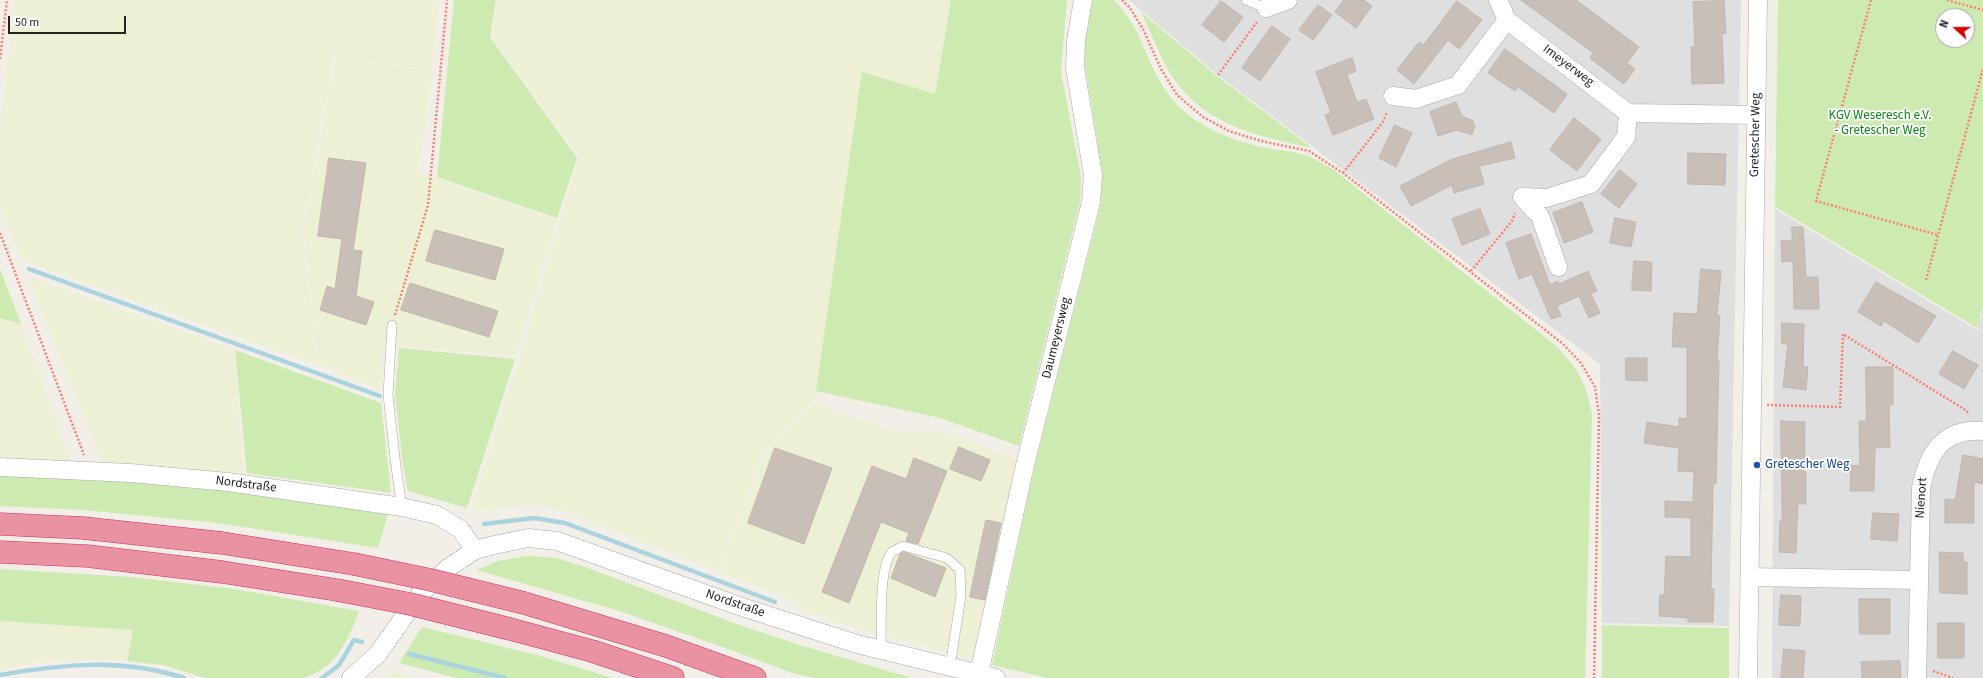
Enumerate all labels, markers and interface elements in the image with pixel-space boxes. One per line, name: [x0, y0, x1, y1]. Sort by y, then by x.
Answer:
scale bar: [10, 8, 128, 34]
north arrow: [1935, 8, 1975, 48]
text: 50 m: [15, 14, 39, 31]
text: N: [1936, 18, 1953, 30]
street label: Imeyerweg: [1539, 42, 1597, 90]
street label: Gretescher Weg: [1747, 93, 1765, 177]
park label: KGV Weseresch e.V. - Gretescher Weg: [1829, 108, 1931, 139]
street label: Daumeyersweg: [1039, 296, 1075, 380]
place label: Gretescher Weg: [1765, 457, 1849, 473]
marker: Gretescher Weg: [1752, 460, 1762, 470]
street label: Nordstraße: [215, 474, 277, 496]
street label: Nienort: [1913, 477, 1931, 519]
street label: Nordstraße: [703, 587, 767, 621]

